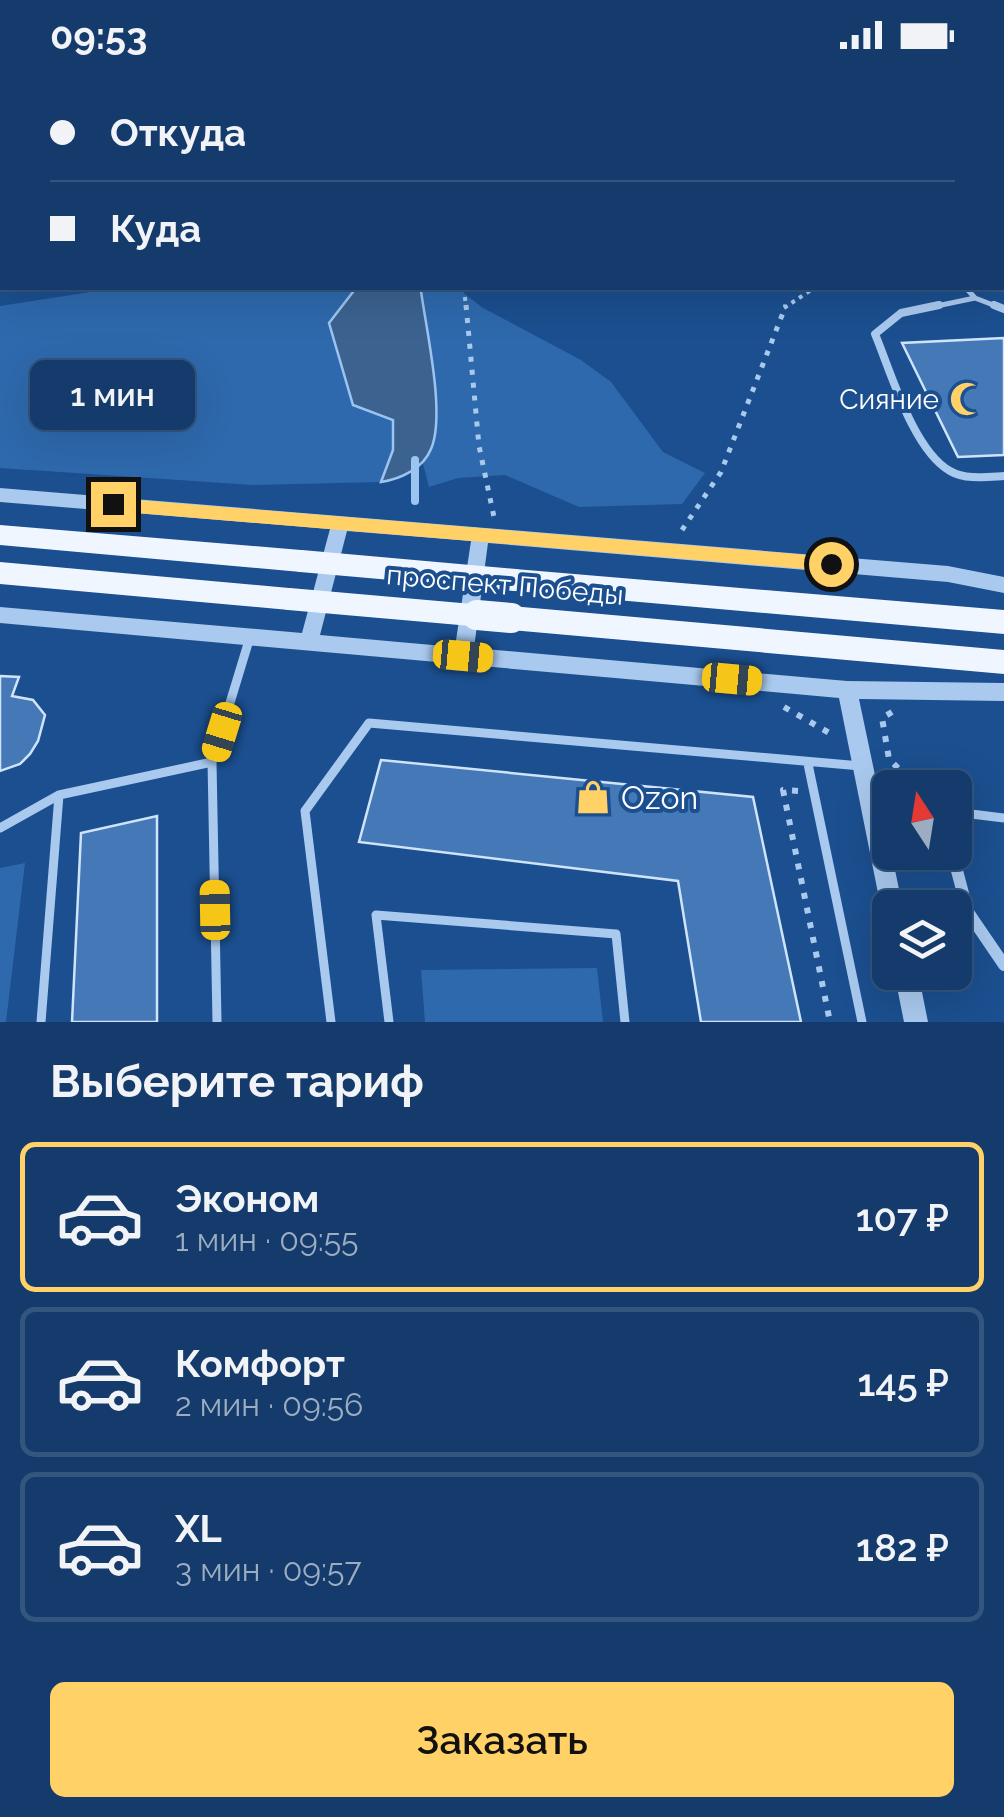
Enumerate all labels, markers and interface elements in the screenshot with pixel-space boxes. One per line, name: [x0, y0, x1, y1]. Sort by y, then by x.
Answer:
text: 09:53: [50, 13, 147, 58]
text: Откуда: [110, 110, 246, 155]
text: Куда: [110, 206, 201, 251]
callout: 1 мин: [31, 359, 196, 429]
text: 1 мин: [70, 376, 155, 413]
mosque icon: Сияние: [948, 380, 986, 418]
place label: Сияние: [839, 383, 939, 416]
route end: [91, 482, 136, 527]
route start: [809, 542, 854, 587]
street label: проспект Победы: [385, 558, 625, 612]
car: [432, 638, 494, 674]
car: [701, 661, 763, 697]
car: [199, 699, 245, 765]
north arrow: [872, 770, 972, 870]
map controls: [872, 770, 972, 990]
shop icon: Ozon: [574, 778, 612, 816]
place label: Ozon: [621, 779, 698, 816]
car: [199, 880, 231, 940]
button: layers: [872, 890, 972, 990]
text: Выберите тариф: [50, 1055, 424, 1108]
icon: car: [55, 1172, 145, 1262]
text: Эконом: [175, 1176, 319, 1221]
text: 107 ₽: [856, 1195, 949, 1240]
text: 1 мин · 09:55: [175, 1221, 359, 1258]
icon: car: [55, 1337, 145, 1427]
text: Комфорт: [175, 1341, 345, 1386]
text: 145 ₽: [857, 1360, 949, 1405]
text: 2 мин · 09:56: [175, 1386, 363, 1423]
icon: car: [55, 1502, 145, 1592]
text: XL: [175, 1506, 222, 1551]
text: 182 ₽: [856, 1525, 949, 1570]
text: 3 мин · 09:57: [175, 1551, 362, 1588]
button: Заказать: [50, 1682, 954, 1797]

